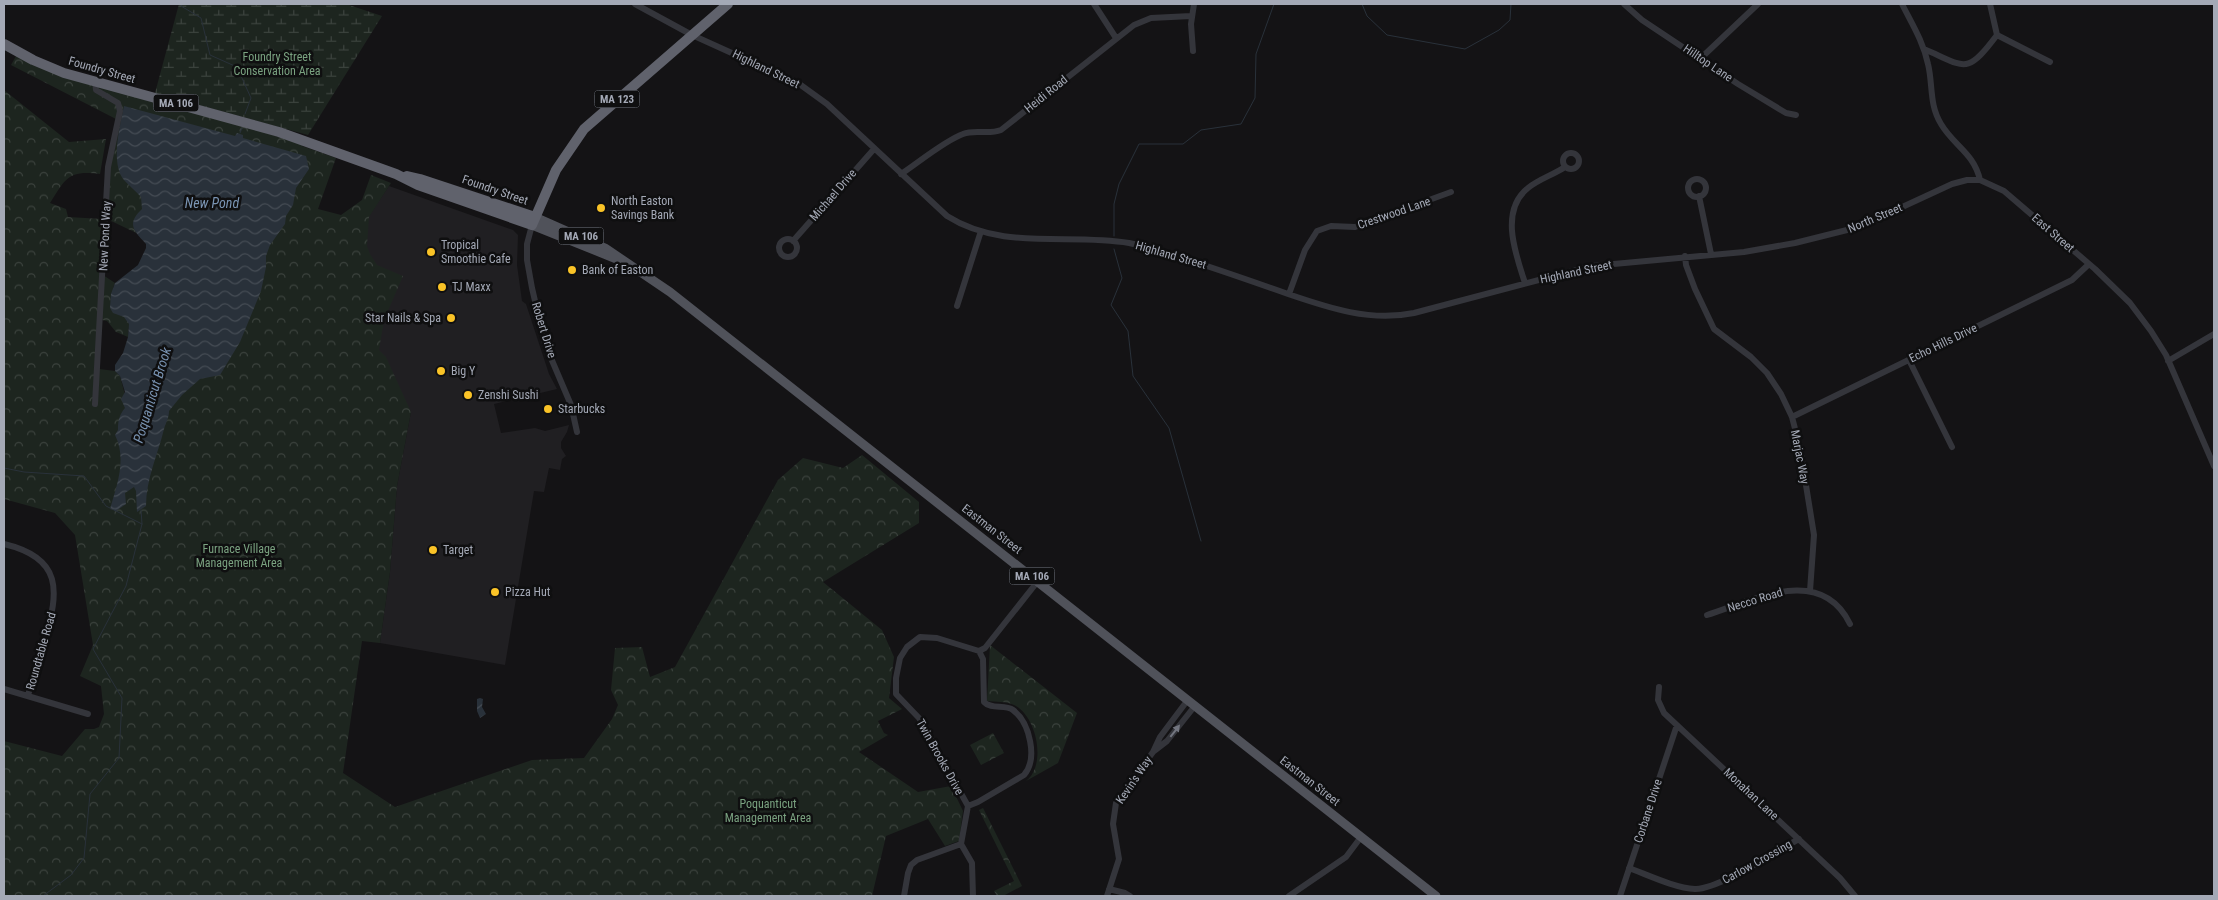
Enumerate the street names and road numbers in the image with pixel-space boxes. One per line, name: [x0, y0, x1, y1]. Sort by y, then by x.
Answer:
street label: Hilltop Lane: [1681, 41, 1736, 85]
street label: Highland Street: [730, 47, 802, 91]
street label: Foundry Street: [67, 54, 137, 86]
street label: Heidi Road: [1022, 72, 1070, 116]
road number: MA 123: [594, 90, 640, 108]
road number: MA 106: [154, 95, 198, 112]
street label: Michael Drive: [807, 166, 860, 224]
street label: Foundry Street: [460, 172, 530, 208]
street label: Crestwood Lane: [1356, 194, 1433, 232]
street label: North Street: [1846, 200, 1905, 236]
street label: New Pond Way: [96, 201, 114, 271]
street label: East Street: [2029, 211, 2077, 256]
road number: MA 106: [558, 228, 604, 245]
street label: Highland Street: [1134, 238, 1208, 272]
street label: Highland Street: [1539, 257, 1614, 286]
street label: Robert Drive: [529, 300, 559, 360]
street label: Echo Hills Drive: [1907, 320, 1980, 365]
street label: Marjac Way: [1788, 429, 1812, 485]
street label: Eastman Street: [959, 501, 1025, 557]
road number: MA 106: [1010, 568, 1054, 584]
street label: Necco Road: [1726, 585, 1784, 615]
street label: Roundtable Road: [23, 610, 59, 692]
street label: Twin Brooks Drive: [913, 717, 967, 798]
street label: Kevin's Way: [1113, 753, 1155, 807]
street label: Eastman Street: [1277, 753, 1343, 809]
street label: Monahan Lane: [1721, 765, 1782, 823]
street label: Corbane Drive: [1631, 777, 1665, 845]
street label: Carlow Crossing: [1720, 837, 1794, 887]

